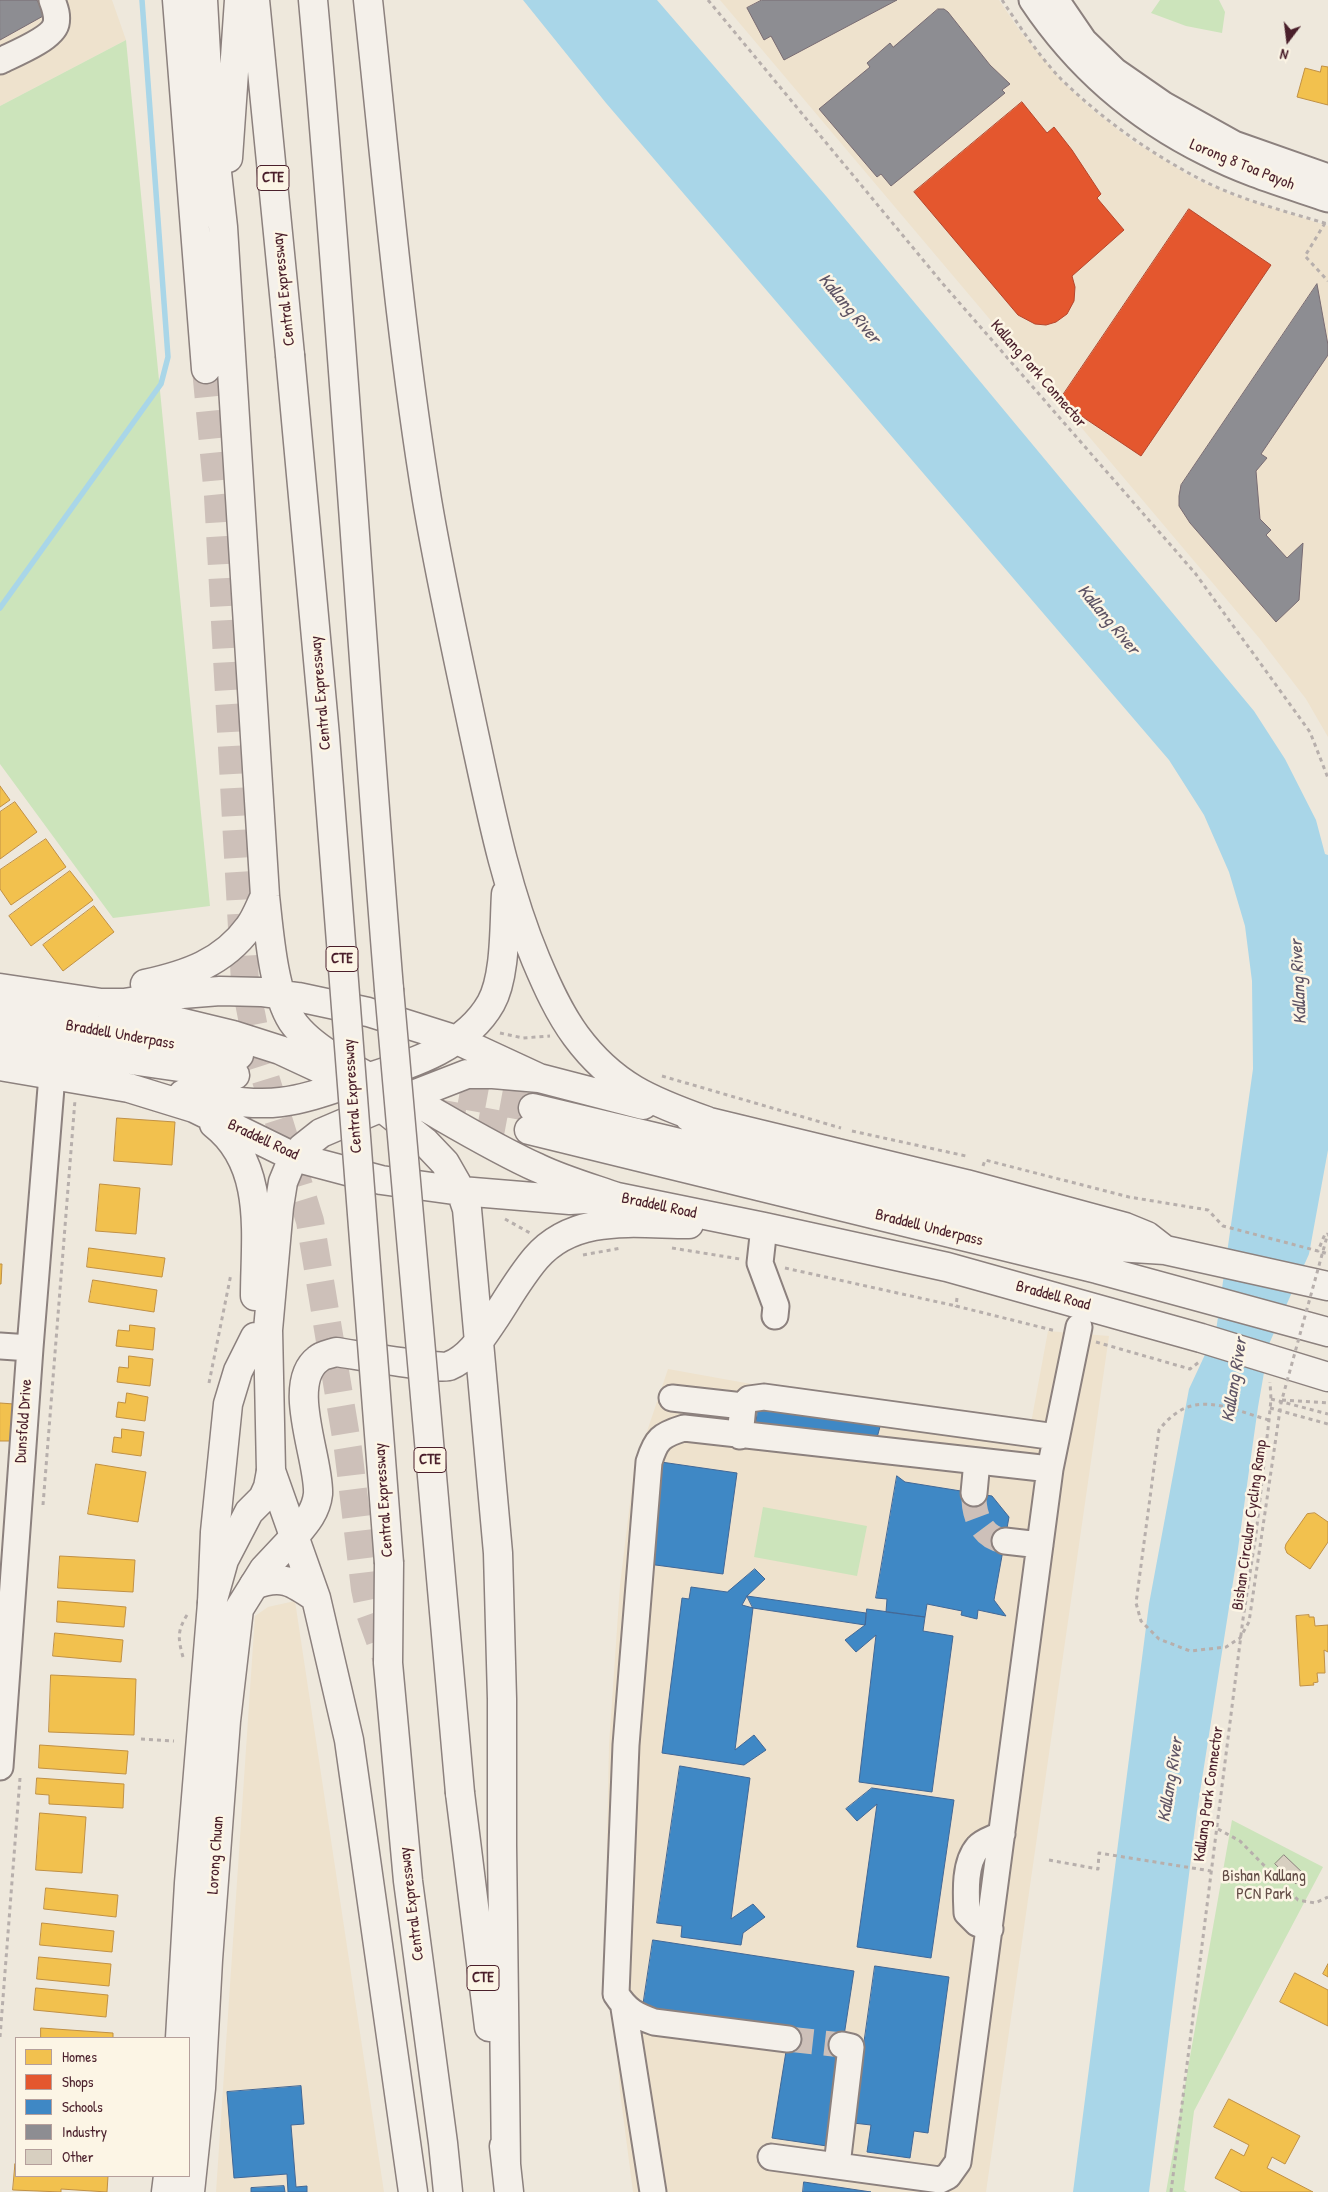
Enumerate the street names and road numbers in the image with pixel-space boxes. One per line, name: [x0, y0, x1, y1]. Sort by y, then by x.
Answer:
street label: Lorong 8 Toa Payoh: [1187, 135, 1297, 195]
road number: CTE: [257, 166, 289, 190]
street label: Central Expressway: [268, 231, 300, 347]
street label: Kallang Park Connector: [986, 316, 1090, 432]
street label: Central Expressway: [306, 635, 336, 751]
road number: CTE: [326, 946, 358, 972]
street label: Braddell Underpass: [64, 1016, 176, 1054]
street label: Central Expressway: [339, 1038, 367, 1154]
street label: Braddell Road: [224, 1115, 302, 1165]
street label: Braddell Road: [620, 1189, 698, 1223]
street label: Braddell Underpass: [873, 1205, 985, 1251]
street label: Braddell Road: [1014, 1277, 1092, 1315]
street label: Dunsfold Drive: [11, 1378, 37, 1464]
street label: Bishan Circular Cycling Ramp: [1229, 1438, 1271, 1612]
street label: Central Expressway: [370, 1442, 398, 1558]
road number: CTE: [414, 1448, 446, 1472]
street label: Kallang Park Connector: [1190, 1725, 1228, 1863]
street label: Lorong Chuan: [204, 1815, 228, 1895]
street label: Central Expressway: [395, 1846, 429, 1962]
road number: CTE: [467, 1966, 499, 1990]

